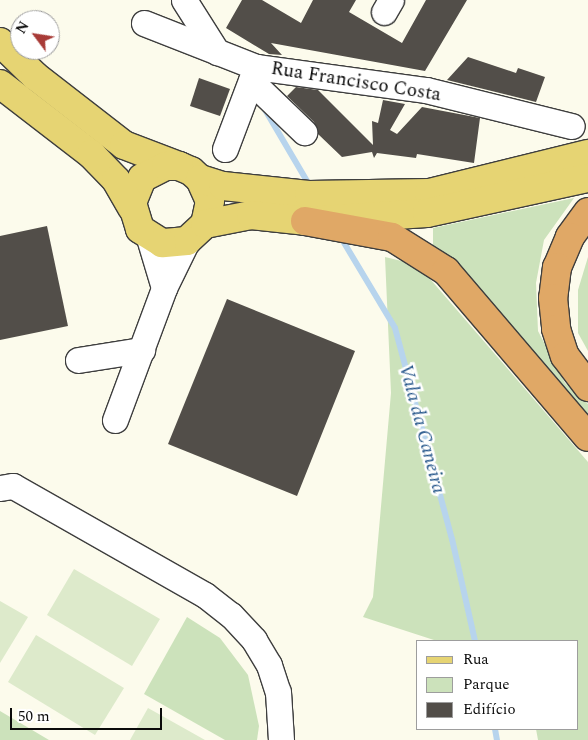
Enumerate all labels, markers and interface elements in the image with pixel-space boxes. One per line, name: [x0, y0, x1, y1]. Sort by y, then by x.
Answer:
north arrow: [10, 10, 60, 60]
text: N: [11, 17, 35, 38]
street label: Rua Francisco Costa: [269, 57, 443, 107]
water label: Vala da Caneira: [393, 362, 451, 496]
legend: [416, 640, 578, 730]
text: Rua: [463, 648, 489, 671]
text: Parque: [463, 673, 510, 696]
scale bar: [12, 698, 165, 730]
text: Edifício: [463, 698, 516, 721]
text: 50 m: [18, 705, 50, 728]

